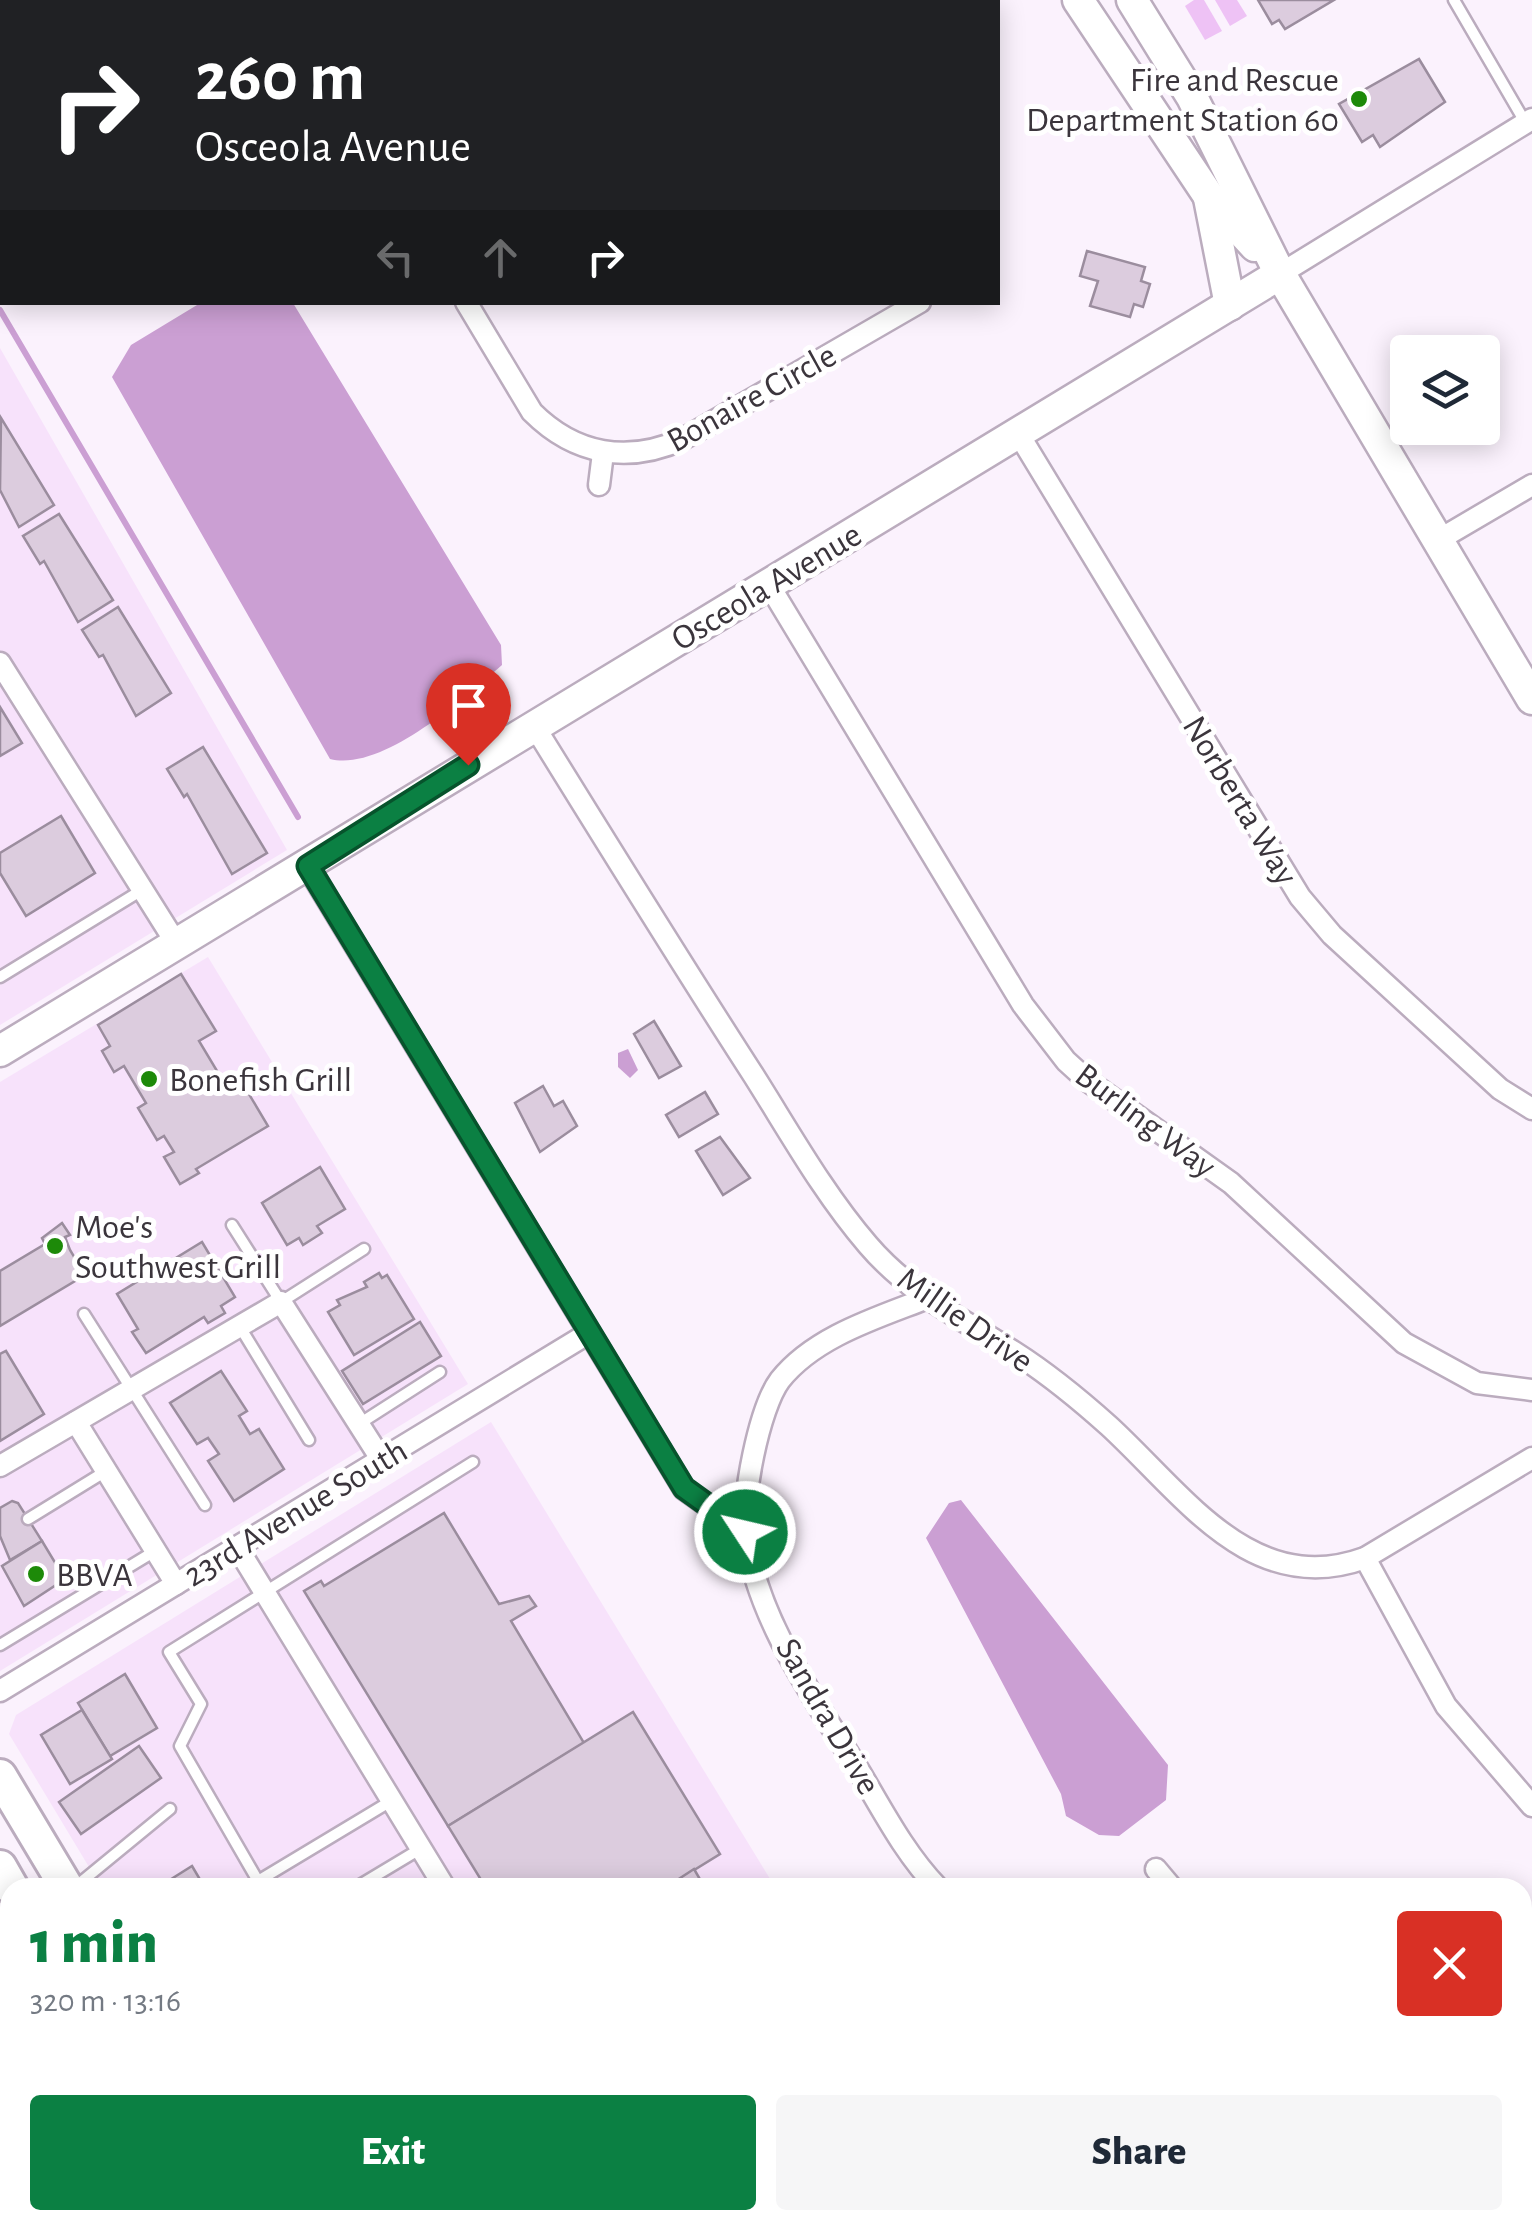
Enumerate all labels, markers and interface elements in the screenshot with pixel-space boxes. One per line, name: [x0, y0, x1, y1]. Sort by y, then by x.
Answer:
icon: right: [30, 40, 160, 170]
text: 260 m: [195, 43, 365, 113]
place label: Fire and Rescue Department Station 60: [1026, 63, 1339, 138]
marker: Fire and Rescue Department Station 60: [1348, 88, 1370, 110]
text: Osceola Avenue: [195, 125, 471, 170]
icon: left: [368, 230, 423, 285]
icon: ahead: [473, 230, 528, 285]
icon: right: [578, 230, 633, 285]
map controls: [1390, 335, 1500, 445]
button: layers: [1390, 335, 1500, 445]
street label: Bonaire Circle: [661, 338, 842, 459]
street label: Osceola Avenue: [666, 517, 868, 658]
pin: [426, 663, 511, 766]
icon: arrive: [441, 678, 496, 733]
street label: Norberta Way: [1176, 710, 1304, 891]
street label: Burling Way: [1068, 1057, 1222, 1185]
place label: Bonefish Grill: [169, 1063, 352, 1098]
marker: Bonefish Grill: [138, 1068, 160, 1090]
place label: Moe's Southwest Grill: [75, 1210, 281, 1285]
marker: Moe's Southwest Grill: [44, 1235, 66, 1257]
street label: Millie Drive: [891, 1261, 1039, 1379]
street label: 23rd Avenue South: [178, 1433, 413, 1594]
position arrow: [693, 1480, 797, 1584]
place label: BBVA: [56, 1558, 133, 1593]
marker: BBVA: [25, 1563, 47, 1585]
street label: Sandra Drive: [769, 1633, 886, 1801]
button: close: [1397, 1911, 1502, 2016]
text: 1 min: [30, 1914, 158, 1974]
text: 320 m · 13:16: [30, 1985, 181, 2017]
button: Exit: [30, 2095, 756, 2210]
button: Share: [776, 2095, 1502, 2210]

